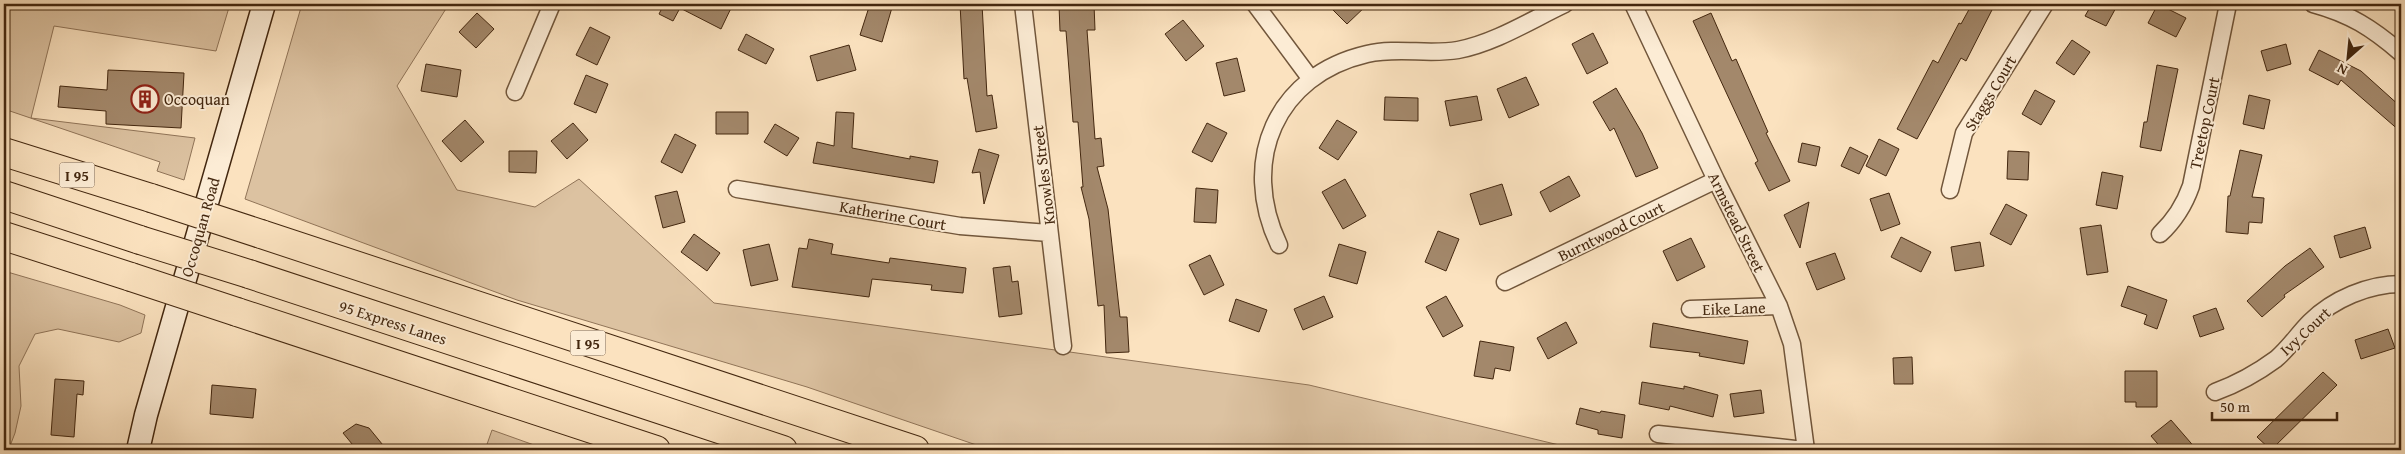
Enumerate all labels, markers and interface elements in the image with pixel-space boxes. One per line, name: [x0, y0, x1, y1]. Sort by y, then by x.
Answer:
north arrow: [2322, 32, 2372, 82]
street label: Staggs Court: [1958, 50, 2022, 135]
text: N: [2333, 58, 2351, 81]
street label: Treetop Court: [2182, 74, 2226, 171]
building icon: Occoquan: [130, 84, 160, 114]
place label: Occoquan: [164, 87, 230, 111]
street label: Knowles Street: [1025, 124, 1061, 226]
road number: I 95: [60, 162, 94, 188]
street label: Armstead Street: [1702, 168, 1772, 277]
street label: Occoquan Road: [174, 174, 226, 280]
street label: Katherine Court: [838, 194, 949, 236]
street label: Burntwood Court: [1554, 195, 1669, 267]
street label: 95 Express Lanes: [336, 293, 450, 351]
street label: Eike Lane: [1702, 295, 1766, 321]
street label: Ivy Court: [2274, 301, 2336, 361]
road number: I 95: [570, 330, 606, 356]
scale bar: [2212, 389, 2338, 421]
text: 50 m: [2220, 396, 2251, 417]

